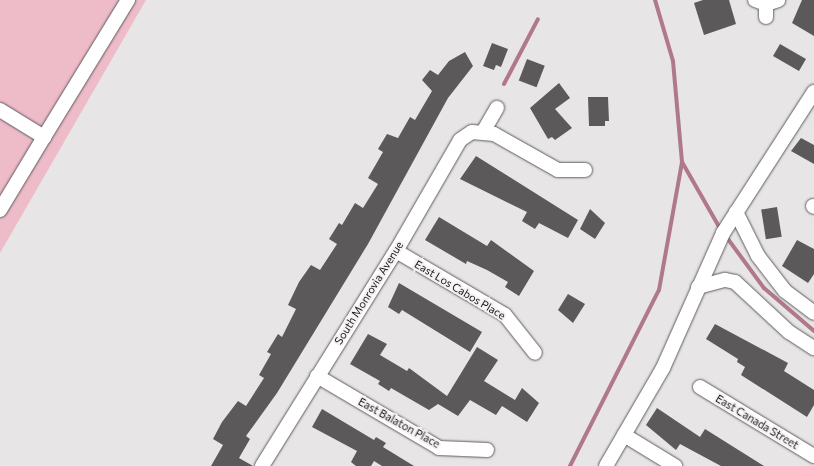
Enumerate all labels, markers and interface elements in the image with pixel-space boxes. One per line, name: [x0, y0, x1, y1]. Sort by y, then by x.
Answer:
street label: South Monrovia Avenue: [332, 239, 406, 347]
street label: East Los Cabos Place: [412, 258, 508, 322]
street label: East Canada Street: [713, 392, 801, 452]
street label: East Balaton Place: [356, 395, 442, 451]

